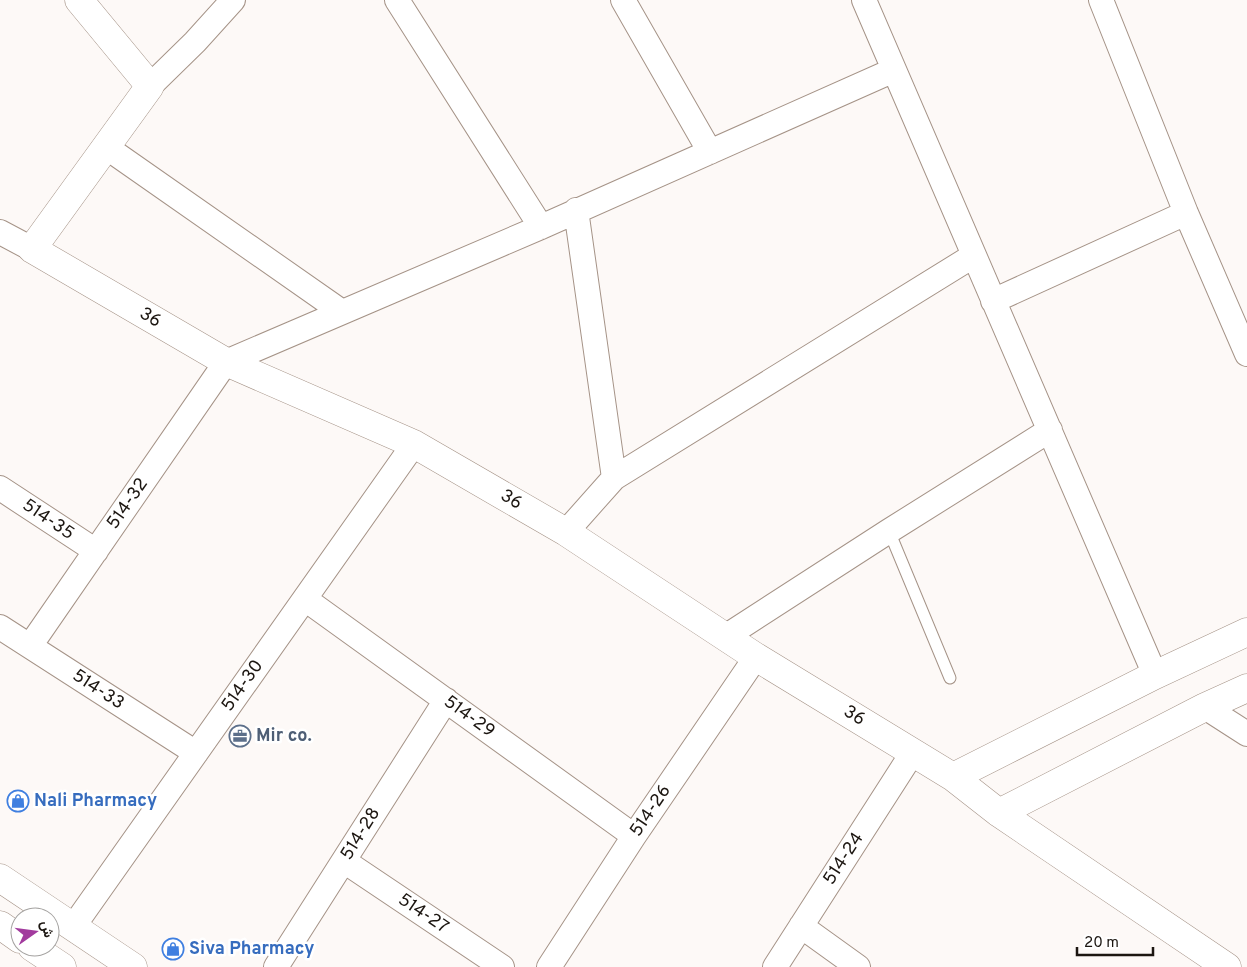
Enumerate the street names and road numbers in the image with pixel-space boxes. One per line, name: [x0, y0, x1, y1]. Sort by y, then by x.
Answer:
street label: 36: [135, 303, 165, 333]
street label: 514-32: [102, 474, 154, 534]
street label: 36: [496, 485, 526, 515]
street label: 514-35: [18, 494, 78, 546]
street label: 514-30: [217, 656, 269, 716]
street label: 514-33: [68, 665, 128, 715]
street label: 514-29: [439, 691, 499, 743]
street label: 36: [839, 701, 869, 731]
street label: 514-26: [625, 781, 677, 841]
street label: 514-28: [336, 803, 386, 865]
street label: 514-24: [819, 828, 869, 890]
street label: 514-27: [393, 889, 453, 939]

